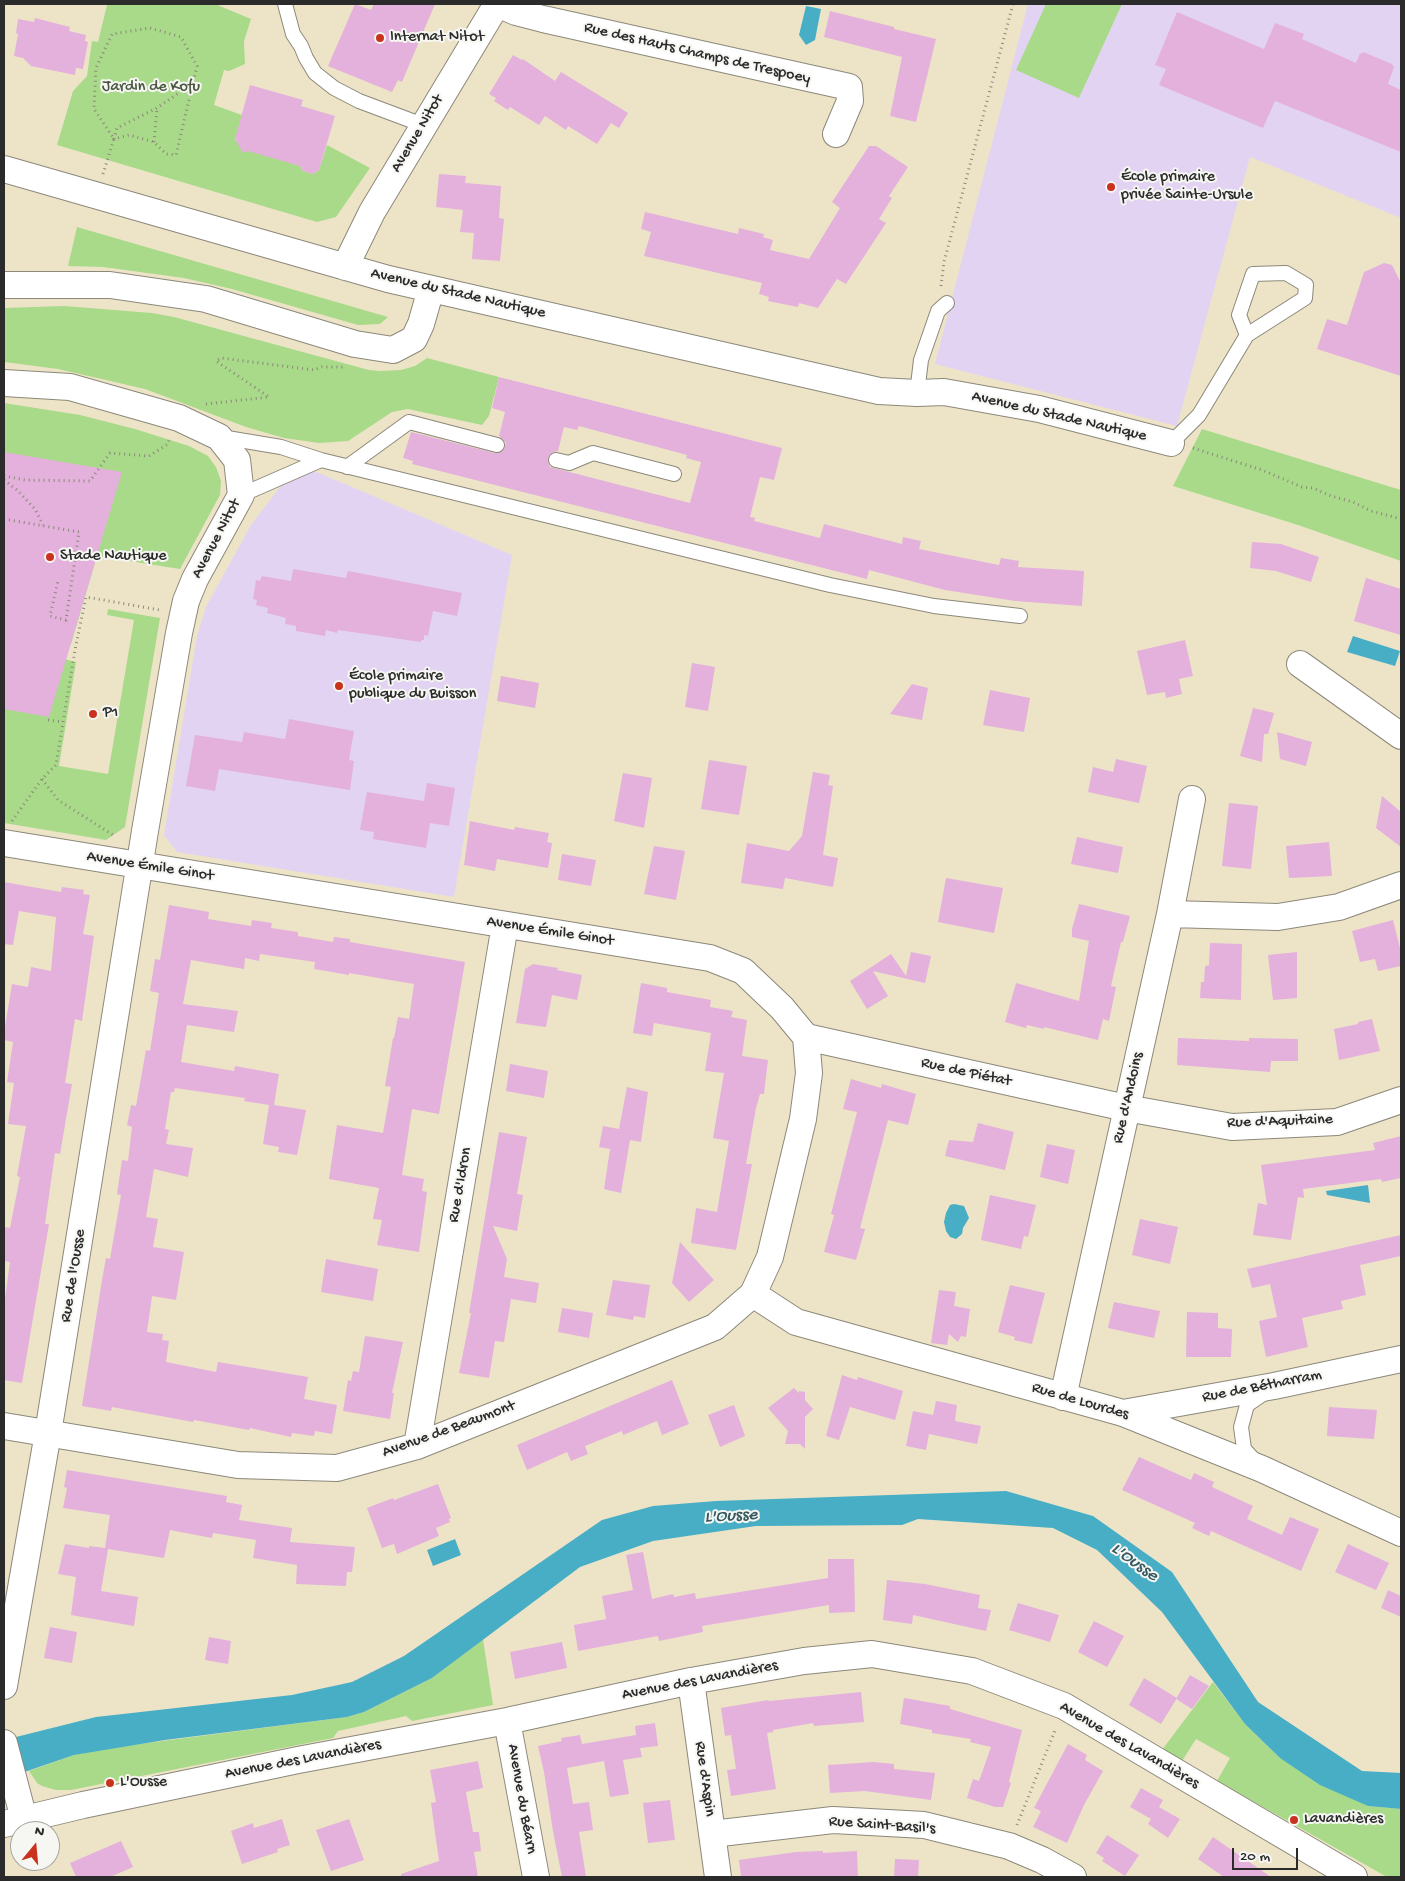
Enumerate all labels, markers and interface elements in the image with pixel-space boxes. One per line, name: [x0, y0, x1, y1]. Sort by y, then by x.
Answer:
street label: Rue des Hauts Champs de Trespoey: [582, 19, 812, 89]
place label: Internat Nitot: [390, 28, 484, 48]
marker: Internat Nitot: [374, 32, 386, 44]
park label: Jardin de Kofu: [102, 78, 200, 98]
street label: Avenue Nitot: [387, 92, 449, 176]
place label: École primaire privée Sainte-Ursule: [1121, 168, 1253, 206]
marker: École primaire privée Sainte-Ursule: [1105, 181, 1117, 193]
street label: Avenue du Stade Nautique: [369, 265, 547, 323]
street label: Avenue du Stade Nautique: [970, 388, 1148, 446]
street label: Avenue Nitot: [188, 496, 246, 582]
place label: Stade Nautique: [60, 547, 166, 567]
marker: Stade Nautique: [44, 551, 56, 563]
place label: École primaire publique du Buisson: [349, 667, 476, 705]
marker: École primaire publique du Buisson: [333, 680, 345, 692]
place label: P1: [103, 704, 118, 724]
marker: P1: [87, 708, 99, 720]
street label: Avenue Émile Ginot: [85, 847, 215, 887]
street label: Avenue Émile Ginot: [485, 912, 615, 952]
street label: Rue d'Andoins: [1109, 1051, 1149, 1145]
street label: Rue de Piétat: [919, 1054, 1013, 1092]
street label: Rue d'Aquitaine: [1227, 1111, 1333, 1133]
street label: Rue d'Idron: [445, 1146, 477, 1224]
street label: Rue de l'Ousse: [57, 1228, 91, 1324]
street label: Rue de Bétharram: [1201, 1366, 1323, 1408]
street label: Rue de Lourdes: [1029, 1379, 1131, 1425]
street label: Avenue de Beaumont: [380, 1397, 518, 1463]
water label: L'Ousse: [704, 1505, 758, 1529]
water label: L'Ousse: [1106, 1539, 1162, 1587]
street label: Avenue des Lavandières: [620, 1656, 780, 1706]
street label: Avenue des Lavandières: [1056, 1698, 1202, 1794]
street label: Avenue des Lavandières: [223, 1735, 383, 1785]
street label: Rue d'Aspin: [689, 1740, 719, 1818]
street label: Avenue du Béarn: [502, 1743, 540, 1855]
place label: L'Ousse: [120, 1773, 167, 1793]
marker: L'Ousse: [104, 1777, 116, 1789]
place label: Lavandières: [1304, 1810, 1383, 1830]
street label: Rue Saint-Basil's: [828, 1813, 936, 1839]
marker: Lavandières: [1288, 1814, 1300, 1826]
north arrow: [10, 1821, 60, 1871]
text: N: [32, 1823, 46, 1842]
scale bar: [1235, 1838, 1301, 1870]
text: 20 m: [1240, 1848, 1270, 1866]

